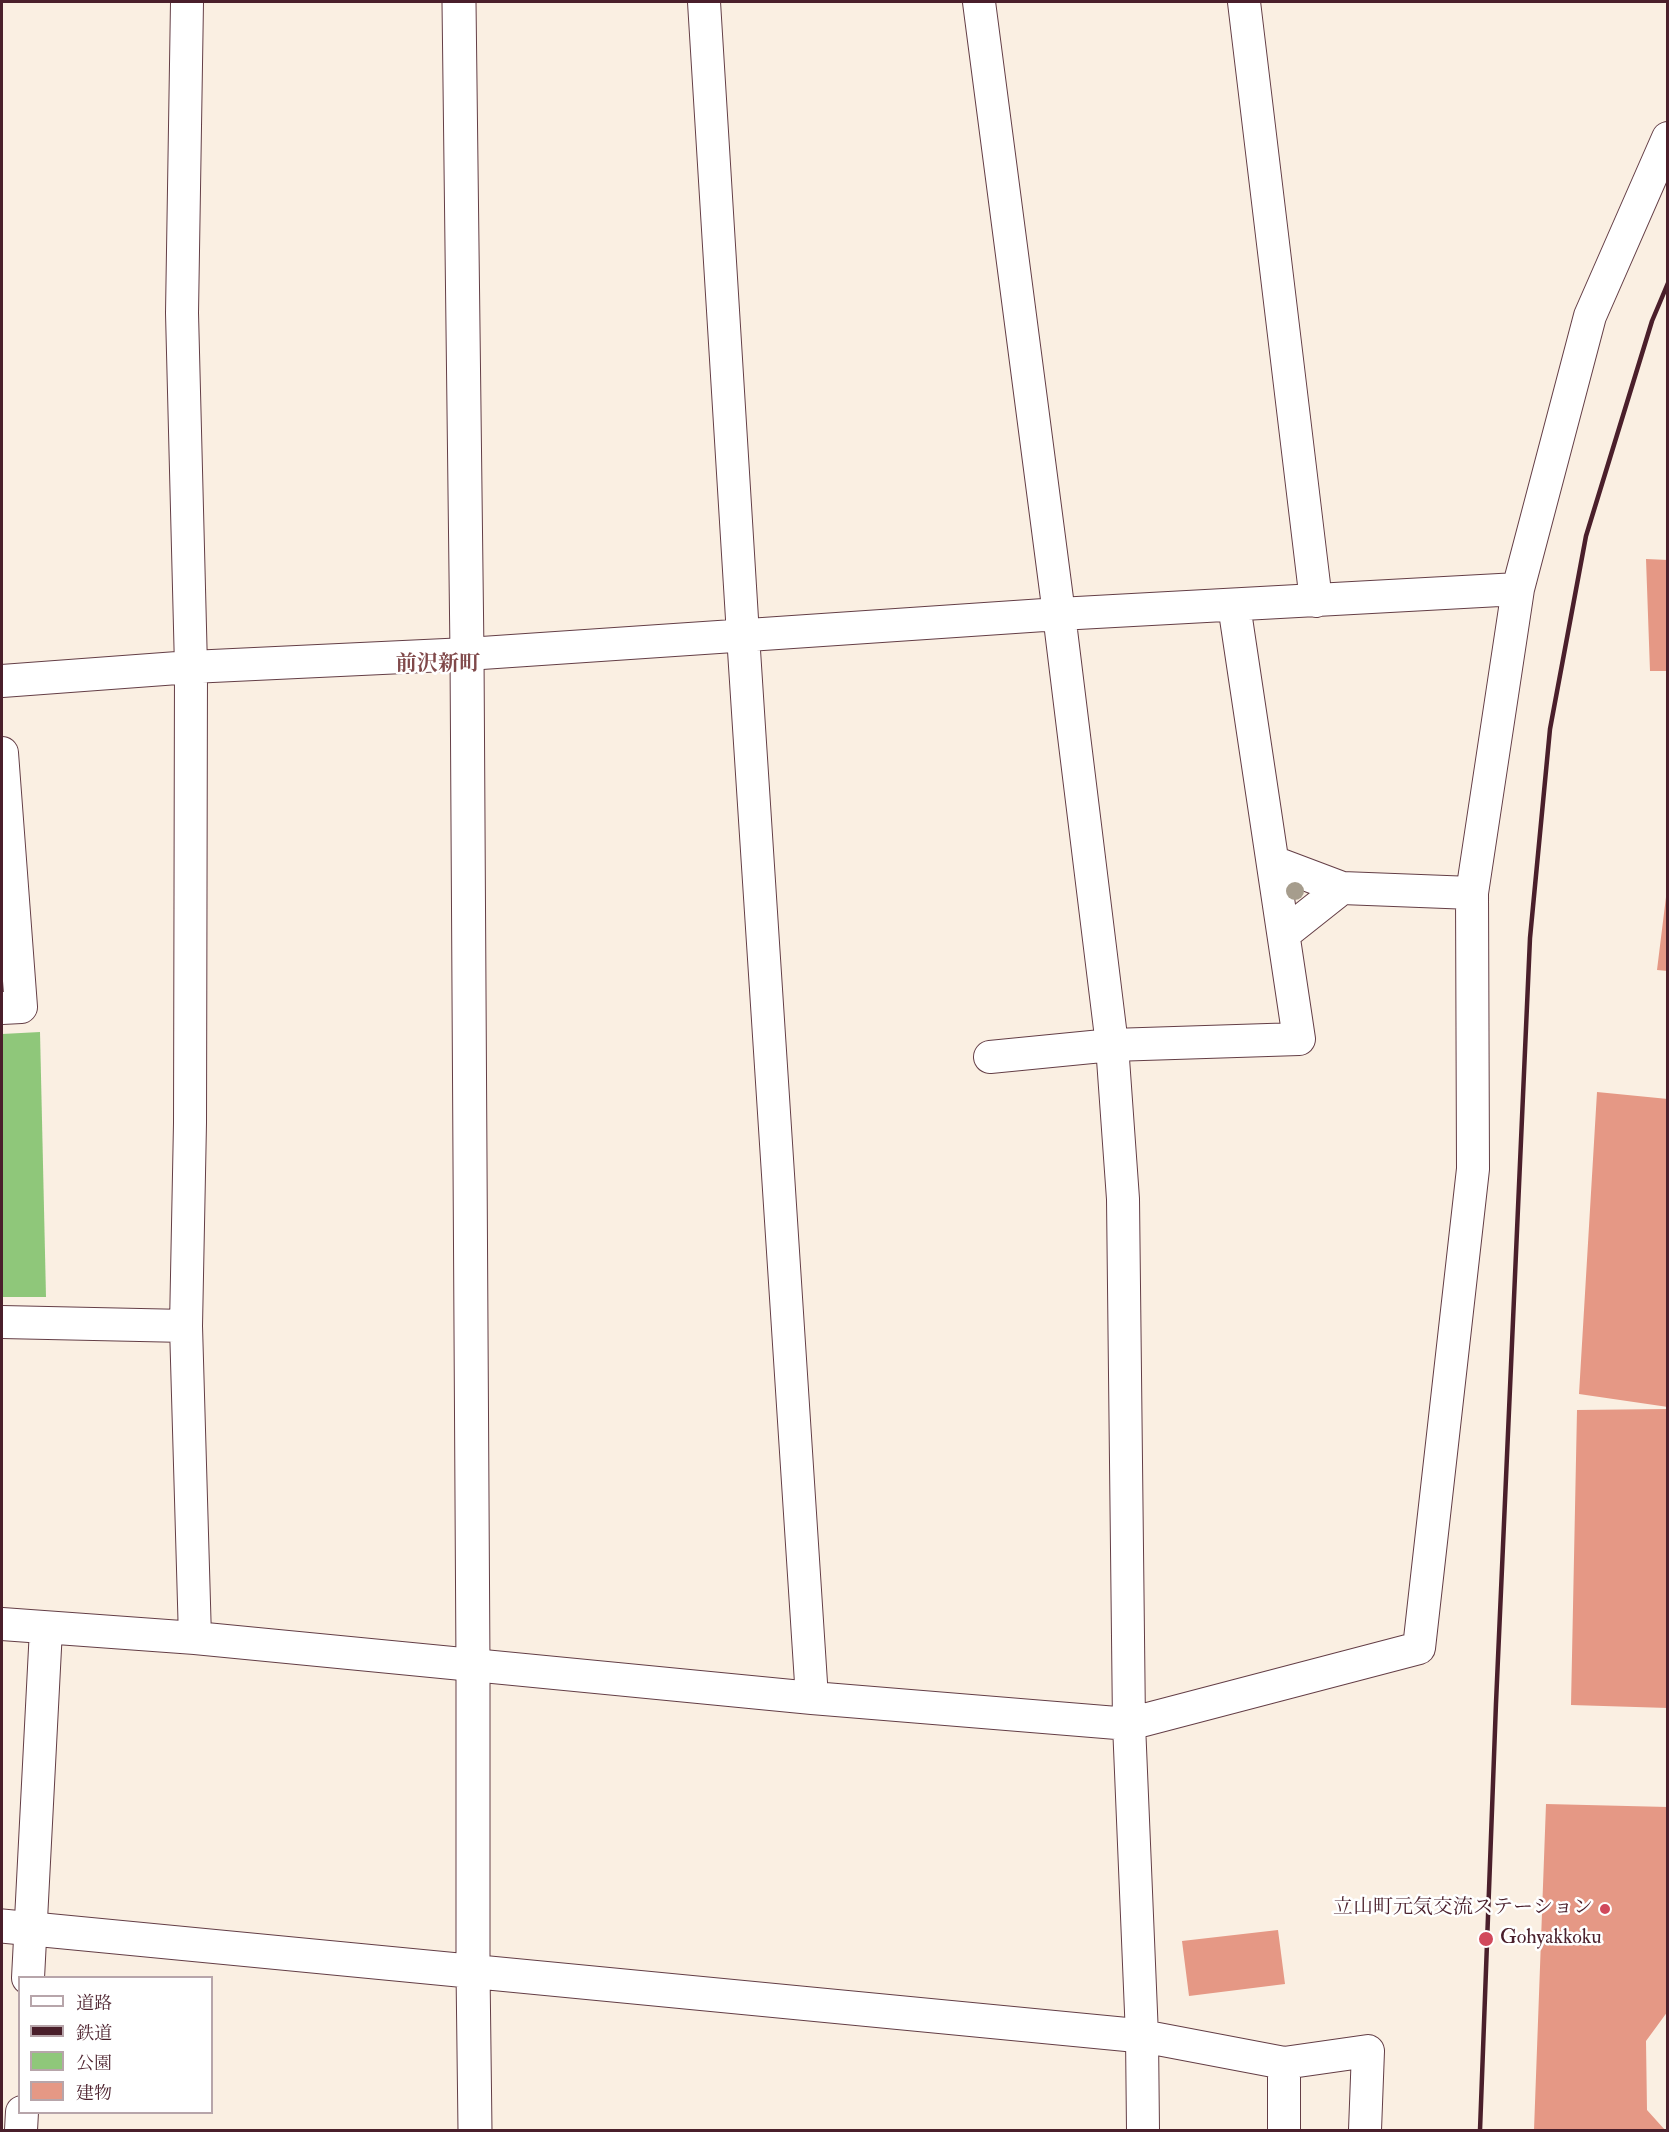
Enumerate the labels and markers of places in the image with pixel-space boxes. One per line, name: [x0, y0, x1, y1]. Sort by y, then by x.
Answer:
place label: 立山町元気交流ステーション: [1333, 1897, 1593, 1921]
marker: 立山町元気交流ステーション: [1598, 1902, 1612, 1916]
place label: Gohyakkoku: [1500, 1927, 1602, 1951]
marker: Gohyakkoku: [1477, 1930, 1495, 1948]

